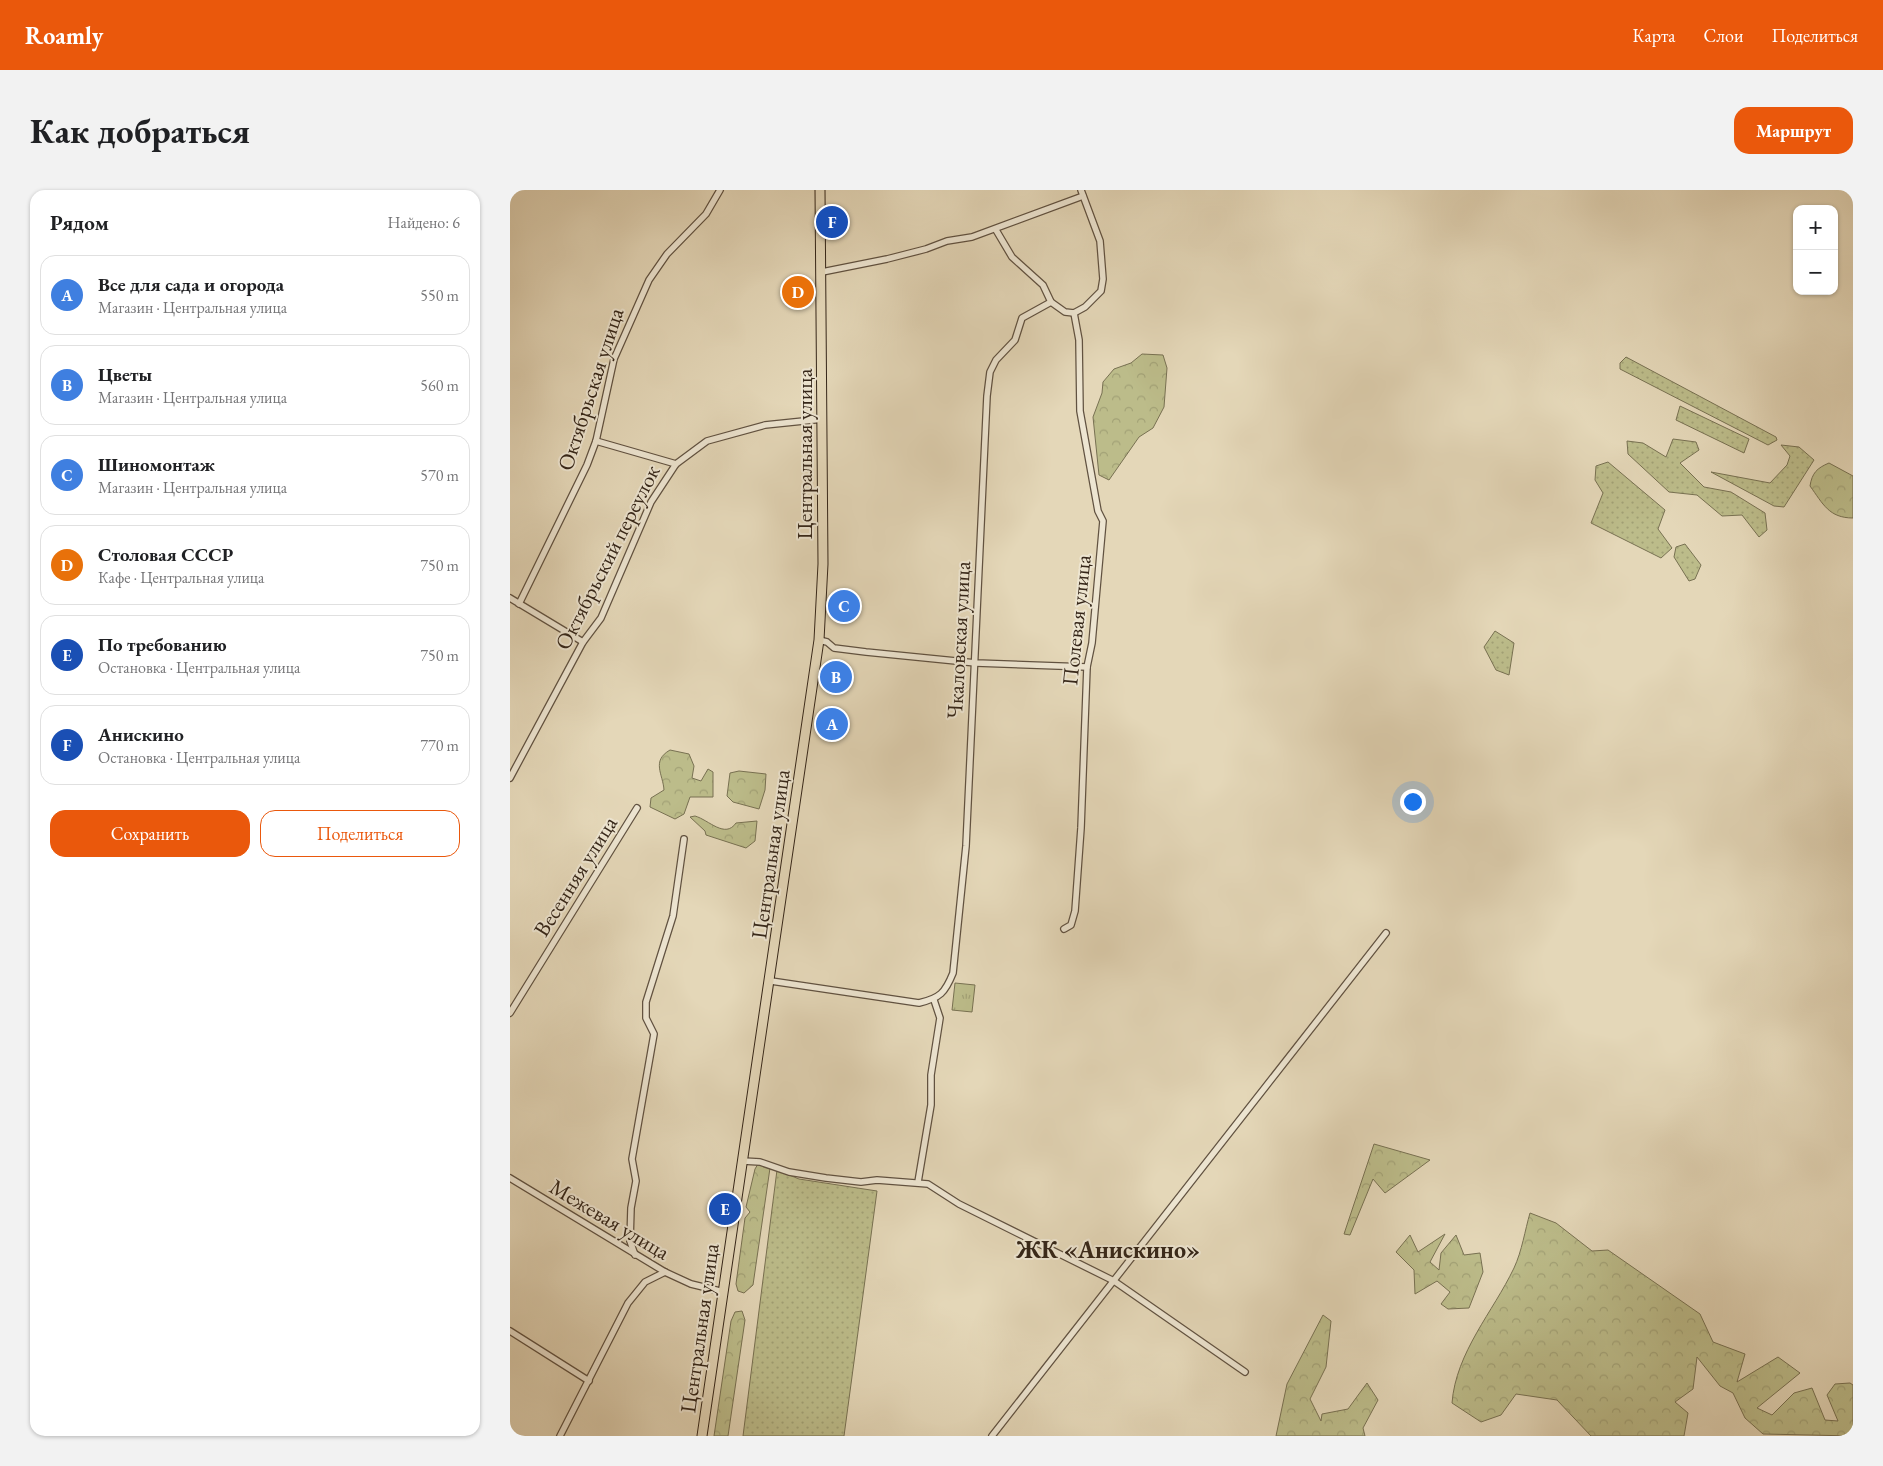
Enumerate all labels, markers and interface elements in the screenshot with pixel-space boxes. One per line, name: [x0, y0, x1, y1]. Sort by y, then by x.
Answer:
text: Roamly: [25, 20, 103, 51]
text: Карта: [1633, 24, 1676, 47]
text: Слои: [1704, 24, 1743, 47]
text: Поделиться: [1771, 24, 1858, 47]
button: Маршрут: [1734, 107, 1853, 154]
text: Как добраться: [30, 108, 250, 153]
pin: F: [816, 203, 848, 241]
map controls: [1793, 205, 1838, 295]
button: +: [1793, 205, 1838, 250]
text: Рядом: [50, 209, 109, 236]
text: Найдено: 6: [388, 212, 460, 233]
button: −: [1793, 250, 1838, 295]
text: Все для сада и огорода: [98, 272, 284, 297]
pin: D: [782, 273, 814, 311]
text: A: [61, 285, 73, 306]
text: 550 m: [420, 285, 459, 306]
text: Магазин · Центральная улица: [98, 297, 287, 318]
street label: Октябрьская улица: [550, 304, 631, 474]
text: Цветы: [98, 362, 152, 387]
street label: Центральная улица: [790, 368, 819, 539]
text: B: [62, 375, 72, 396]
text: 560 m: [420, 375, 459, 396]
text: Магазин · Центральная улица: [98, 387, 287, 408]
text: Шиномонтаж: [98, 452, 215, 477]
street label: Октябрьский переулок: [548, 459, 667, 655]
text: C: [61, 465, 73, 486]
text: 570 m: [420, 465, 459, 486]
text: Магазин · Центральная улица: [98, 477, 287, 498]
text: Столовая СССР: [98, 542, 233, 567]
street label: Полевая улица: [1055, 553, 1098, 687]
text: D: [61, 555, 73, 576]
text: 750 m: [420, 555, 459, 576]
street label: Чкаловская улица: [940, 560, 977, 720]
text: Кафе · Центральная улица: [98, 567, 264, 588]
pin: C: [828, 587, 860, 625]
text: По требованию: [98, 632, 227, 657]
text: E: [62, 645, 72, 666]
text: 750 m: [420, 645, 459, 666]
text: Остановка · Центральная улица: [98, 657, 300, 678]
pin: B: [820, 658, 852, 696]
pin: A: [816, 705, 848, 743]
text: Анискино: [98, 722, 184, 747]
text: F: [63, 735, 71, 756]
text: 770 m: [420, 735, 459, 756]
text: Остановка · Центральная улица: [98, 747, 300, 768]
street label: Центральная улица: [744, 767, 797, 941]
your location: [1400, 789, 1426, 815]
button: Сохранить: [50, 810, 250, 857]
button: Поделиться: [260, 810, 460, 857]
street label: Весенняя улица: [527, 810, 624, 942]
street label: Межевая улица: [544, 1172, 675, 1267]
pin: E: [709, 1190, 741, 1228]
district label: ЖК «Анискино»: [1015, 1234, 1200, 1265]
street label: Центральная улица: [673, 1241, 726, 1415]

